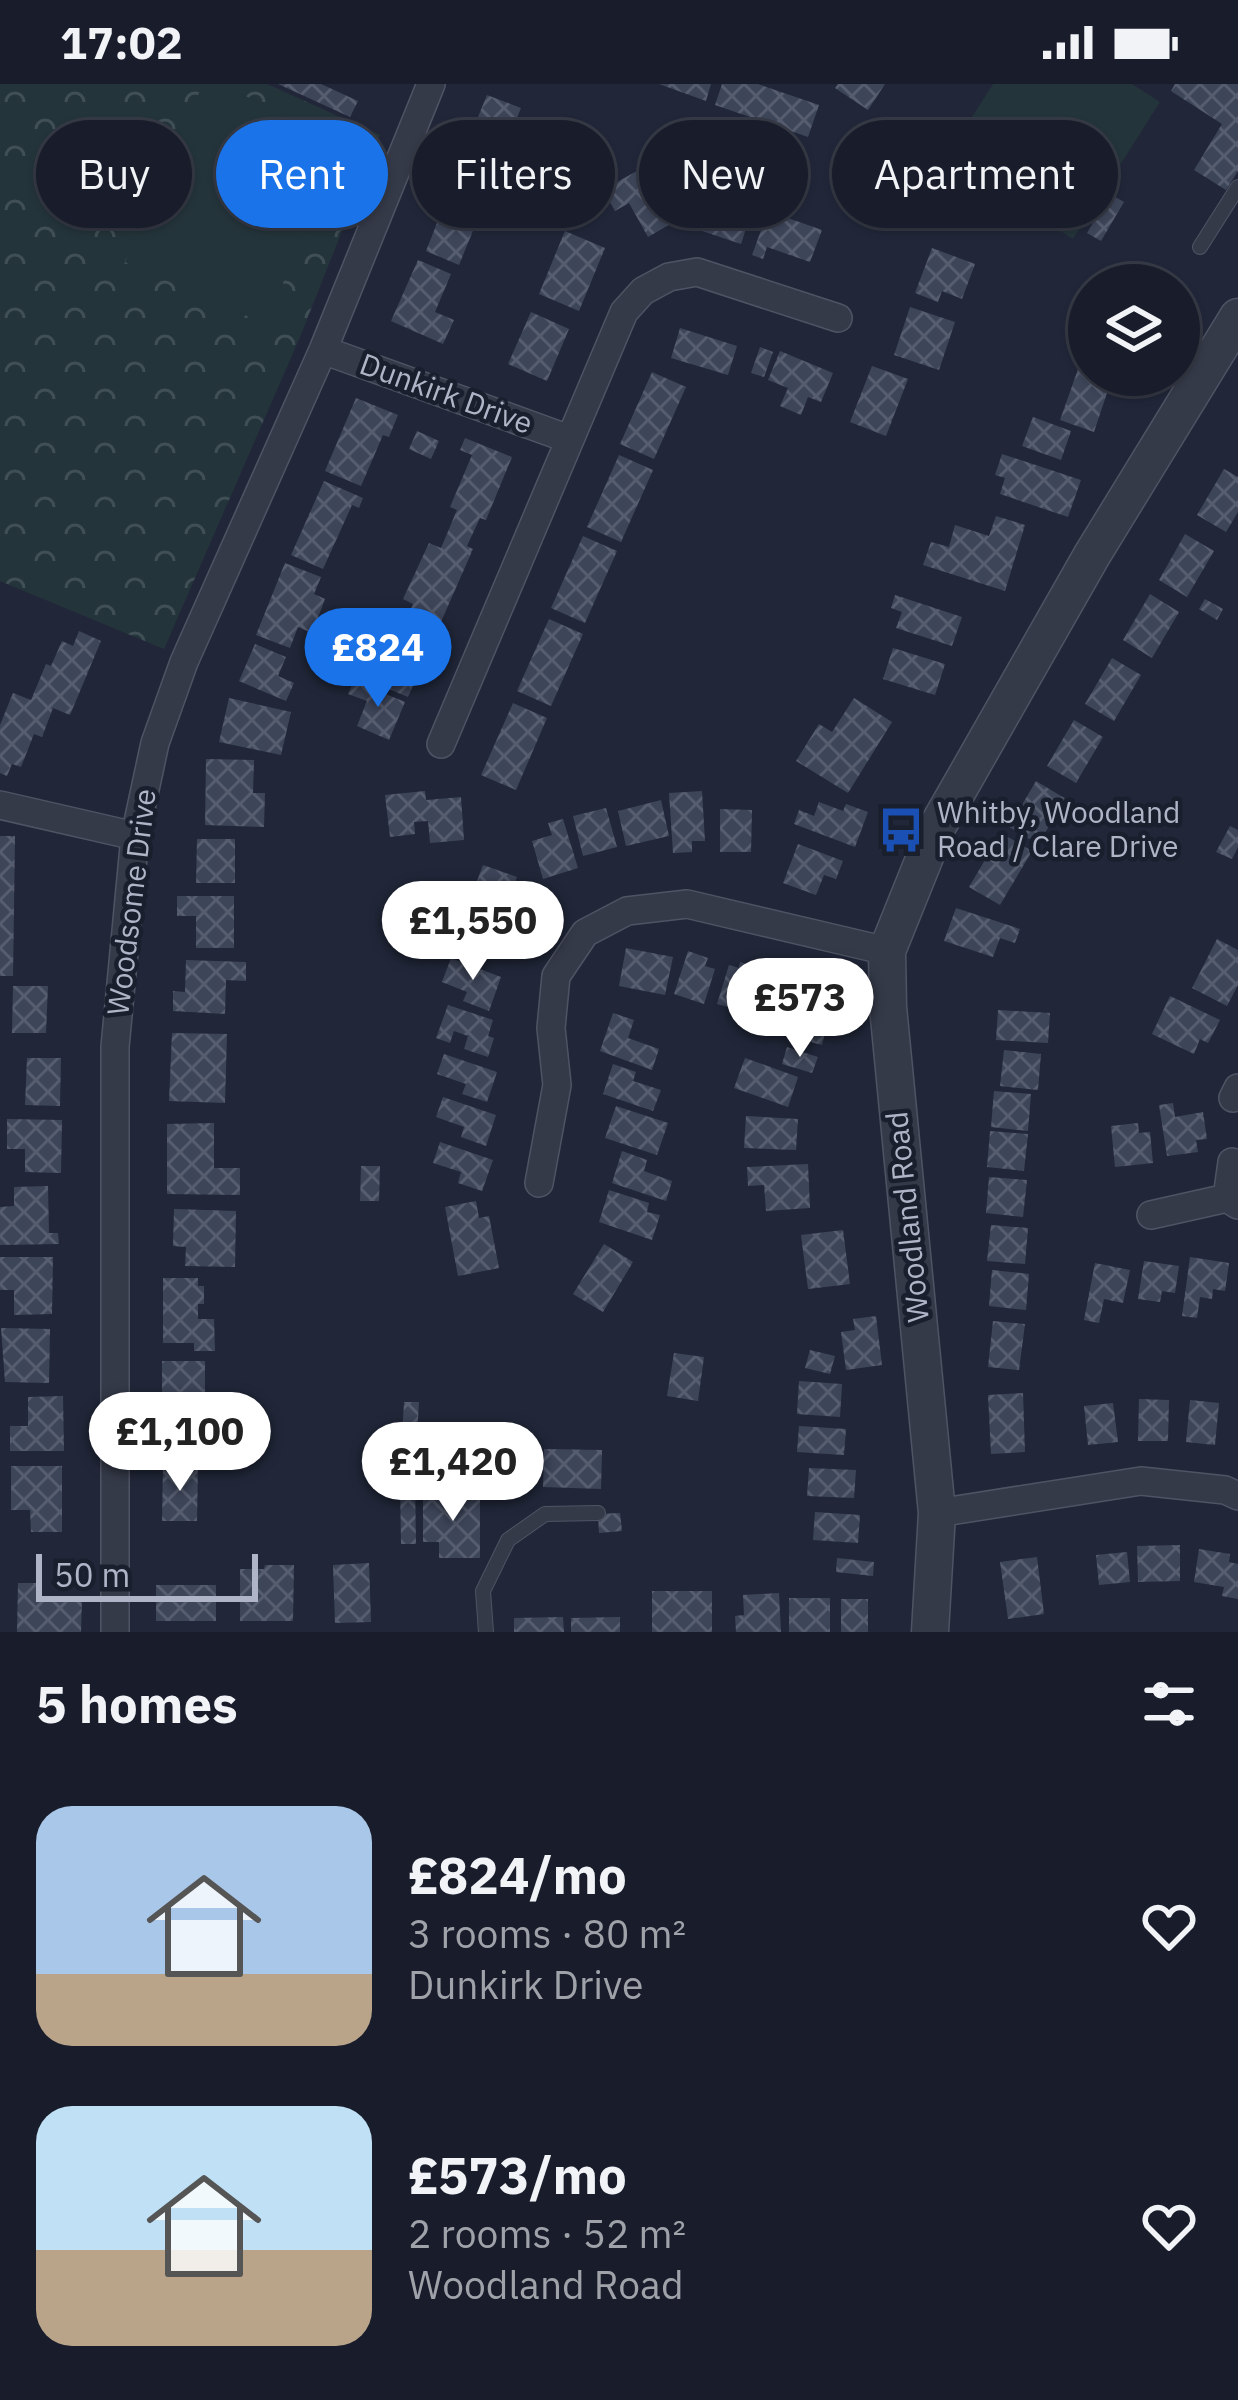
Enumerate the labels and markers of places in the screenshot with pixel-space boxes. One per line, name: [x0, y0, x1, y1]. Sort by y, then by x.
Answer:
pin: £824: [307, 608, 449, 710]
place label: Whitby, Woodland Road / Clare Drive: [937, 792, 1181, 865]
bus stop icon: Whitby, Woodland Road / Clare Drive: [876, 805, 926, 855]
pin: £1,550: [375, 881, 571, 983]
pin: £573: [729, 958, 871, 1060]
pin: £1,100: [82, 1392, 278, 1494]
pin: £1,420: [355, 1422, 551, 1524]

